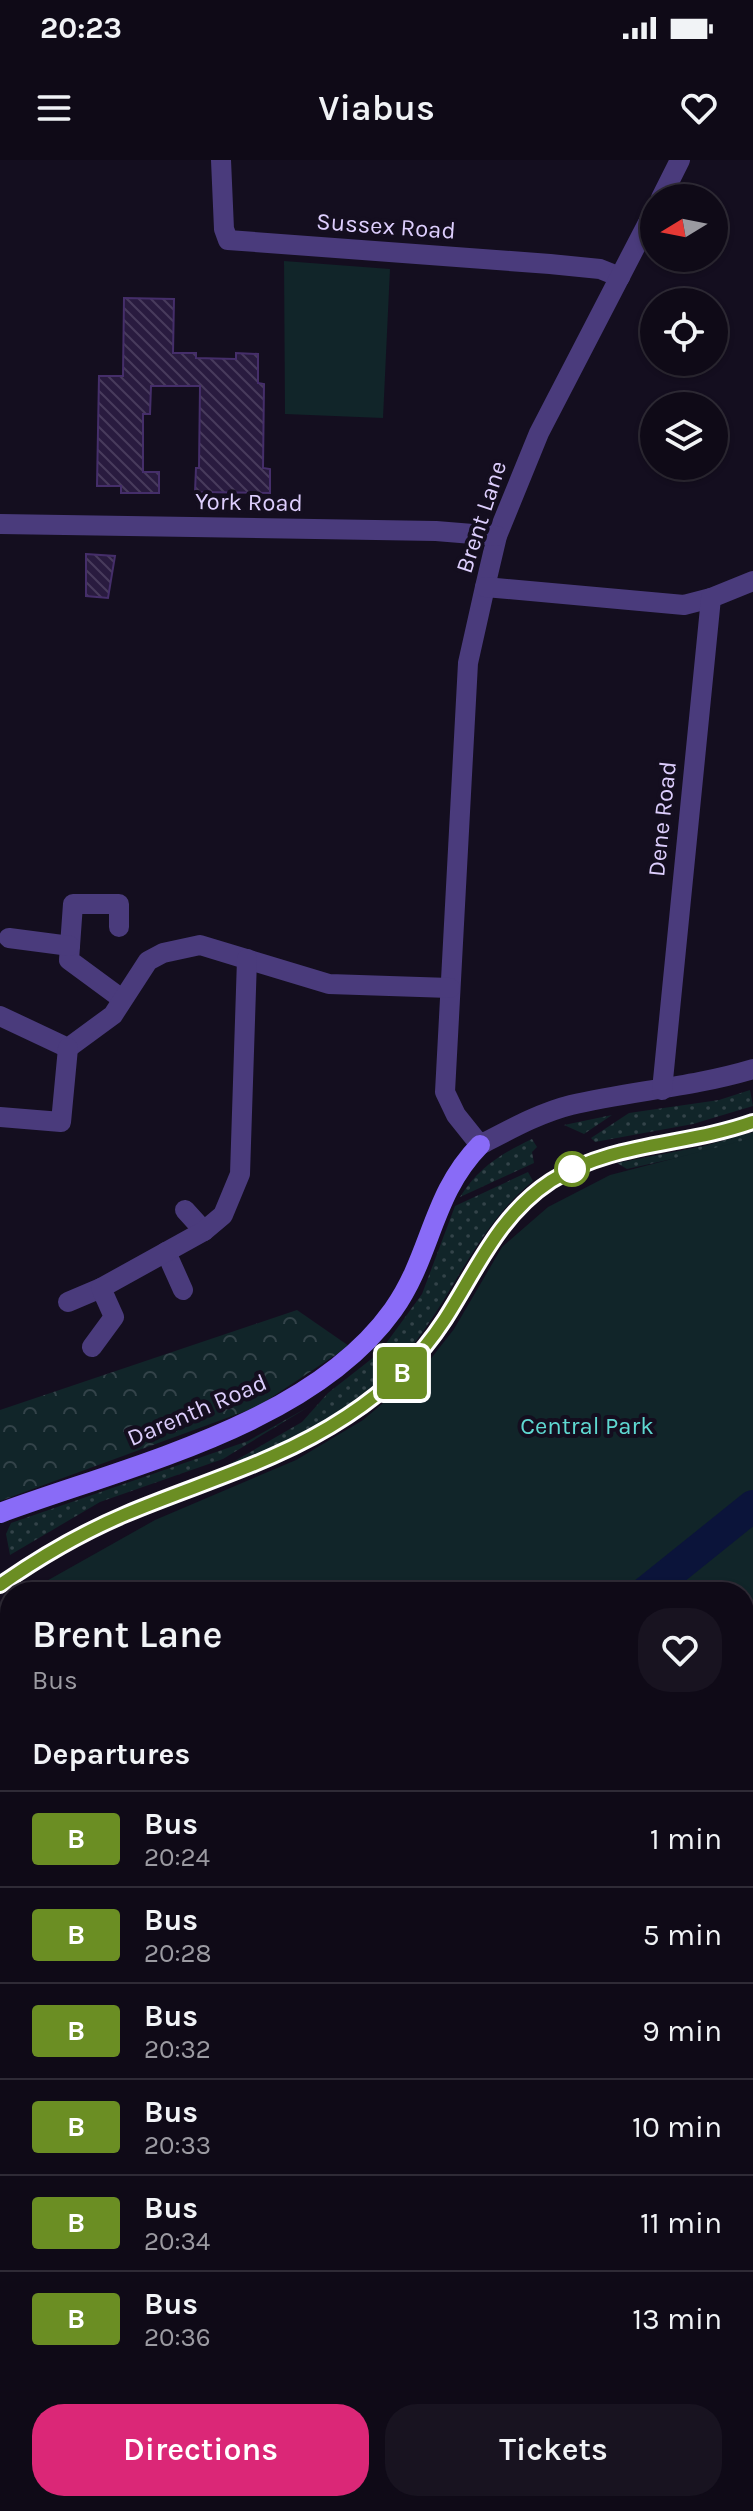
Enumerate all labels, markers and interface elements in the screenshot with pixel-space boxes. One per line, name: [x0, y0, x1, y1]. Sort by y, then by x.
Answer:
text: 20:23: [40, 10, 122, 46]
icon: menu: [32, 86, 76, 130]
icon: heart: [677, 86, 721, 130]
text: Viabus: [318, 87, 435, 129]
north arrow: [640, 184, 728, 272]
map controls: [640, 184, 728, 480]
street label: Sussex Road: [315, 207, 457, 245]
button: locate: [640, 288, 728, 376]
button: layers: [640, 392, 728, 480]
street label: Brent Lane: [450, 457, 512, 577]
street label: York Road: [195, 487, 303, 517]
street label: Dene Road: [642, 760, 682, 878]
unlabelled marker: [555, 1152, 589, 1186]
line badge: B: [376, 1347, 428, 1399]
text: B: [393, 1356, 411, 1389]
street label: Darenth Road: [123, 1368, 271, 1452]
park label: Central Park: [520, 1412, 654, 1440]
button: heart: [638, 1608, 722, 1692]
text: Brent Lane: [32, 1612, 222, 1657]
text: Bus: [32, 1665, 78, 1696]
text: Departures: [32, 1736, 190, 1772]
text: Bus: [144, 1806, 198, 1842]
text: 1 min: [650, 1821, 722, 1857]
text: B: [67, 1822, 85, 1855]
text: 20:24: [144, 1842, 210, 1873]
text: Bus: [144, 1902, 198, 1938]
text: 5 min: [643, 1917, 722, 1953]
text: B: [67, 1918, 85, 1951]
text: 20:28: [144, 1938, 212, 1969]
text: Bus: [144, 1998, 198, 2034]
text: 9 min: [642, 2013, 722, 2049]
text: B: [67, 2014, 85, 2047]
text: 20:32: [144, 2034, 211, 2065]
text: Bus: [144, 2094, 198, 2130]
text: 10 min: [632, 2109, 722, 2145]
text: B: [67, 2110, 85, 2143]
text: 20:33: [144, 2130, 211, 2161]
text: Bus: [144, 2190, 198, 2226]
text: 11 min: [640, 2205, 722, 2241]
text: B: [67, 2206, 85, 2239]
text: 20:34: [144, 2226, 210, 2257]
text: Bus: [144, 2286, 198, 2322]
text: 13 min: [632, 2301, 722, 2337]
text: B: [67, 2302, 85, 2335]
text: 20:36: [144, 2322, 211, 2353]
button: Directions: [32, 2404, 369, 2496]
button: Tickets: [385, 2404, 722, 2496]

